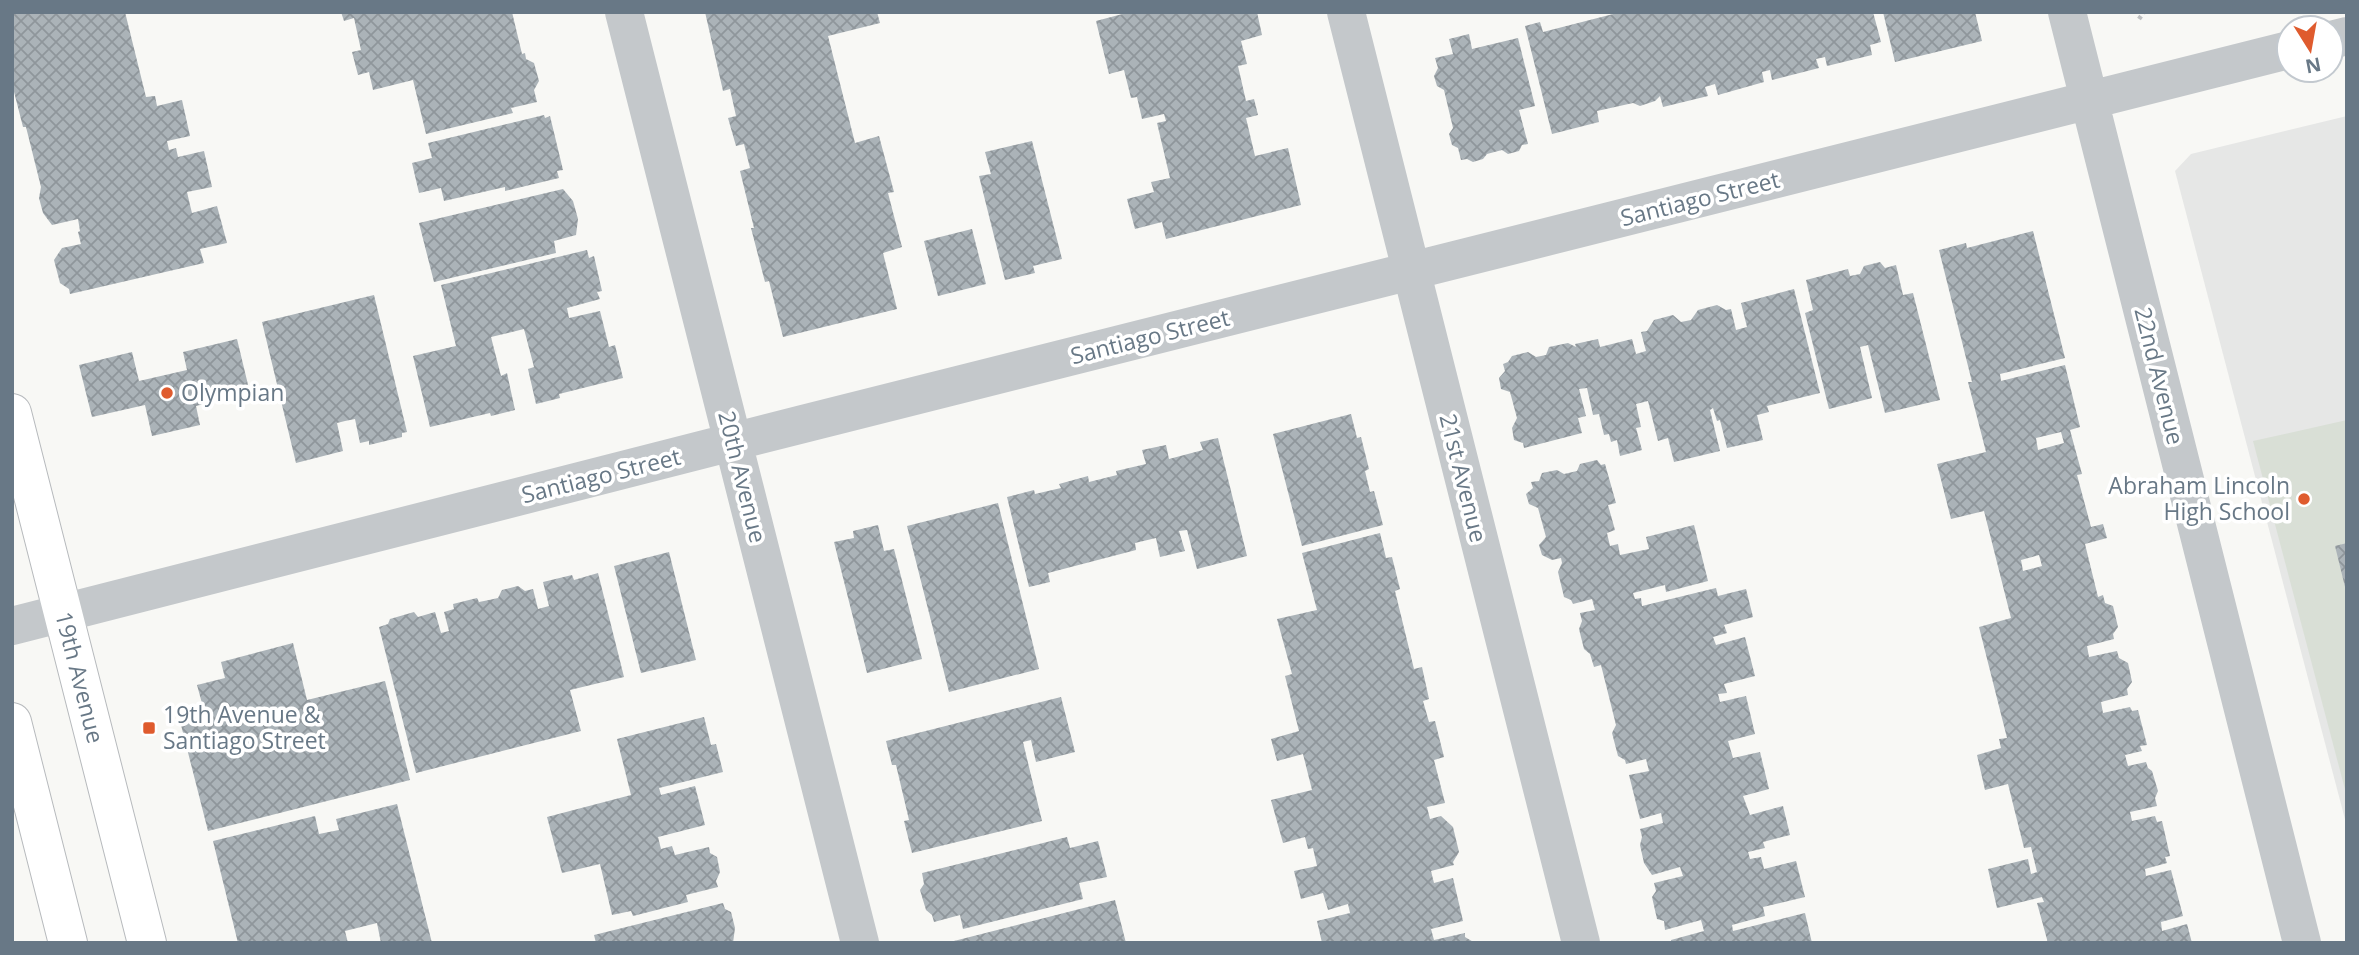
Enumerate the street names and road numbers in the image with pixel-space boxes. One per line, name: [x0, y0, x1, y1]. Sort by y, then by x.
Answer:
street label: Santiago Street: [1617, 163, 1783, 233]
street label: Santiago Street: [1067, 301, 1233, 371]
street label: 22nd Avenue: [2127, 304, 2192, 448]
street label: 20th Avenue: [711, 408, 775, 546]
street label: 21st Avenue: [1433, 410, 1495, 545]
street label: Santiago Street: [518, 440, 684, 510]
street label: 19th Avenue: [48, 608, 112, 747]

